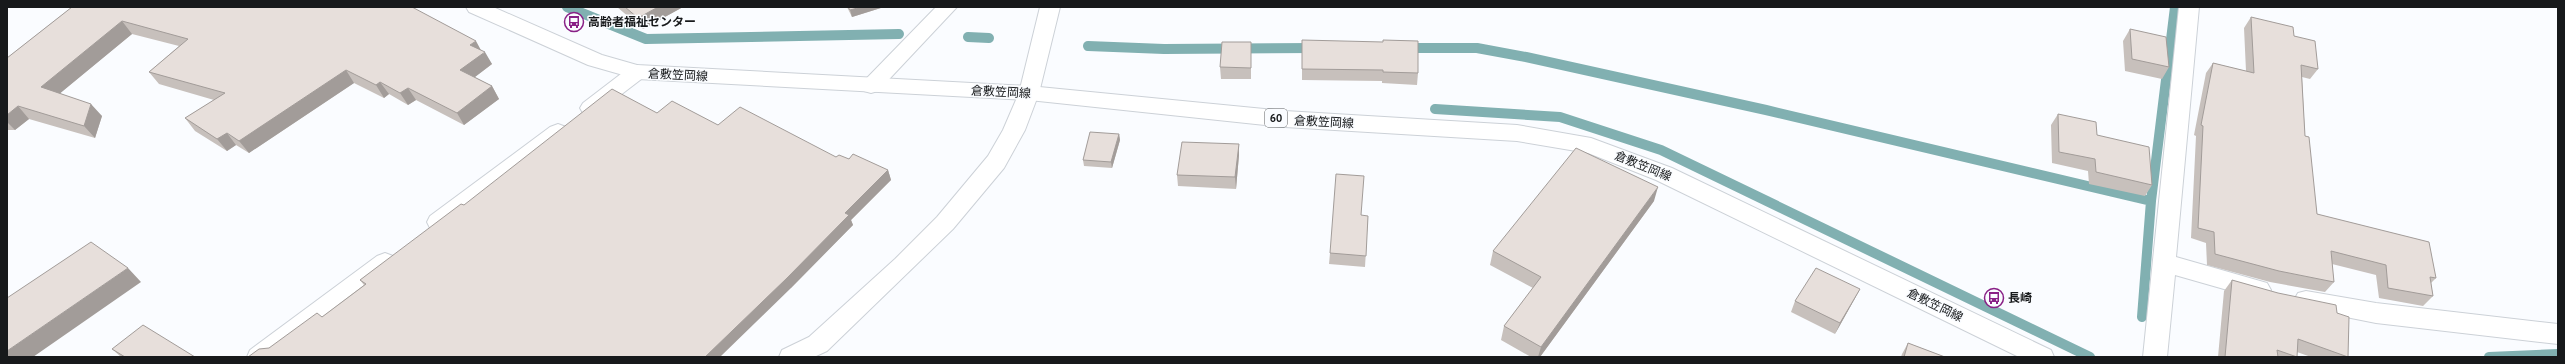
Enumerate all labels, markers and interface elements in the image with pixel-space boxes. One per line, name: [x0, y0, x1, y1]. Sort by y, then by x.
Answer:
bus stop icon: 高齢者福祉センター: [563, 11, 585, 33]
place label: 高齢者福祉センター: [588, 14, 696, 29]
street label: 倉敷笠岡線: [648, 65, 708, 84]
street label: 倉敷笠岡線: [971, 82, 1031, 101]
road number: 60: [1265, 109, 1287, 127]
street label: 倉敷笠岡線: [1294, 112, 1354, 131]
street label: 倉敷笠岡線: [1613, 147, 1674, 184]
street label: 倉敷笠岡線: [1905, 285, 1965, 324]
bus stop icon: 長崎: [1983, 287, 2005, 309]
place label: 長崎: [2008, 290, 2032, 305]

